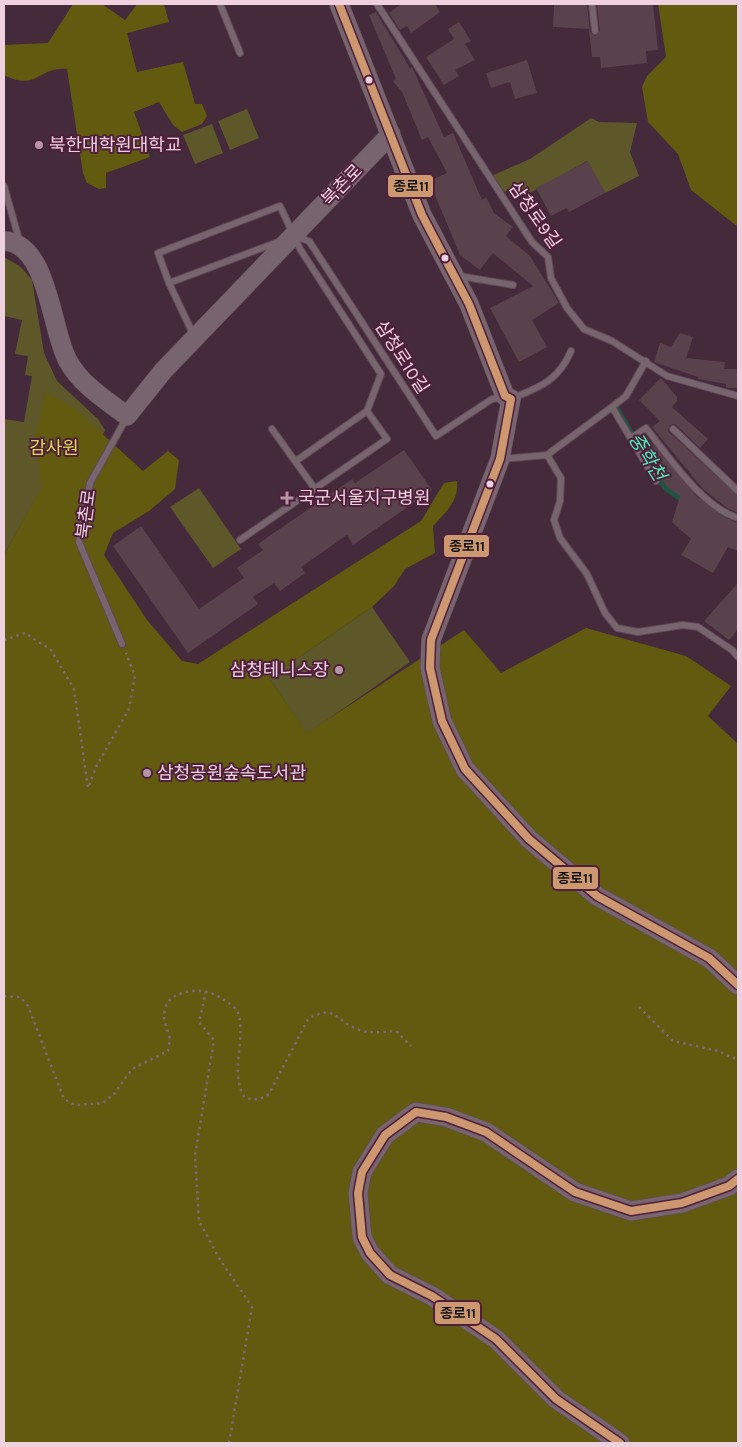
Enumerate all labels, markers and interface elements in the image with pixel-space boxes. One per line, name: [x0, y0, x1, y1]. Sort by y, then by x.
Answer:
unlabelled marker: [364, 75, 374, 85]
place label: 북한대학원대학교: [49, 134, 181, 156]
marker: 북한대학원대학교: [33, 139, 45, 151]
street label: 북촌로: [317, 159, 367, 211]
line badge: 종로11: [387, 174, 434, 198]
street label: 삼청로9길: [504, 177, 566, 253]
text: 종로11: [393, 178, 429, 195]
unlabelled marker: [440, 253, 450, 263]
street label: 삼청로10길: [370, 316, 434, 398]
water label: 중학천: [624, 429, 671, 486]
park label: 감사원: [29, 437, 79, 459]
unlabelled marker: [485, 479, 495, 489]
place label: 국군서울지구병원: [298, 487, 430, 509]
street label: 북촌로: [72, 488, 100, 540]
marker: 국군서울지구병원: [280, 491, 294, 505]
line badge: 종로11: [443, 534, 490, 558]
text: 종로11: [449, 538, 485, 555]
place label: 삼청테니스장: [230, 659, 329, 681]
marker: 삼청테니스장: [333, 664, 345, 676]
place label: 삼청공원숲속도서관: [157, 762, 306, 784]
marker: 삼청공원숲속도서관: [141, 767, 153, 779]
line badge: 종로11: [552, 866, 599, 890]
text: 종로11: [557, 870, 593, 887]
line badge: 종로11: [434, 1301, 481, 1325]
text: 종로11: [440, 1305, 476, 1322]

